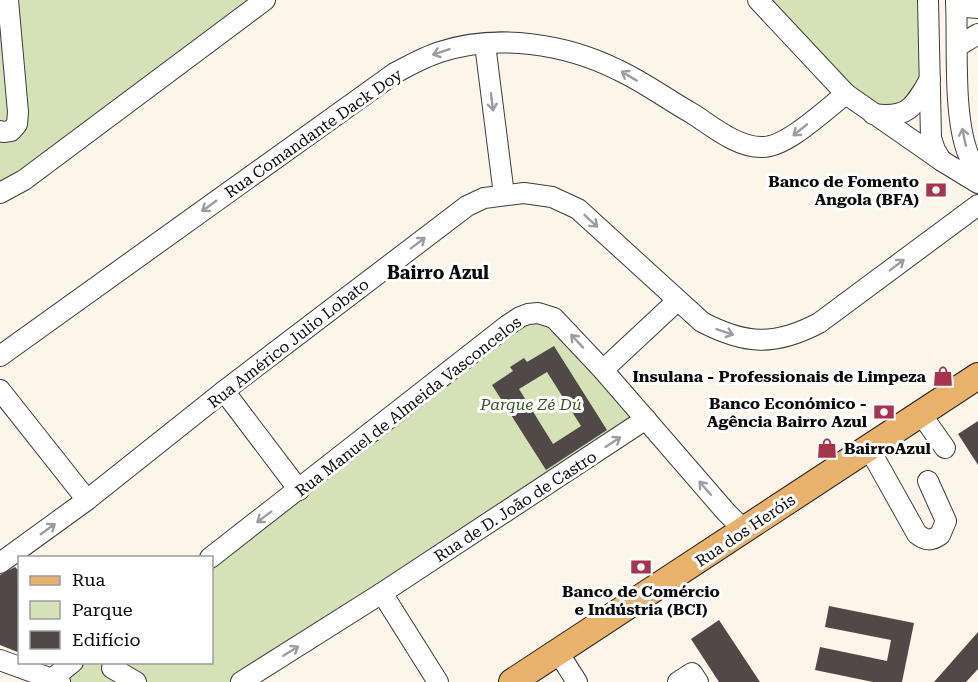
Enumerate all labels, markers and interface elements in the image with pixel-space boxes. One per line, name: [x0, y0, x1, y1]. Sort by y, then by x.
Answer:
one-way arrow: [432, 47, 451, 58]
street label: Rua Comandante Dack Doy: [221, 65, 406, 202]
one-way arrow: [621, 69, 638, 81]
one-way arrow: [487, 92, 498, 112]
one-way arrow: [792, 123, 808, 136]
one-way arrow: [958, 128, 969, 148]
place label: Banco de Fomento Angola (BFA): [768, 172, 919, 209]
bank icon: Banco de Fomento Angola (BFA): [924, 178, 948, 202]
one-way arrow: [202, 200, 218, 212]
one-way arrow: [583, 214, 598, 228]
one-way arrow: [410, 237, 426, 250]
one-way arrow: [889, 259, 905, 272]
district label: Bairro Azul: [387, 262, 489, 283]
street label: Rua Américo Julio Lobato: [204, 274, 373, 412]
street label: Rua Manuel de Almeida Vasconcelos: [292, 312, 525, 500]
one-way arrow: [716, 328, 734, 339]
one-way arrow: [569, 334, 584, 349]
shop icon: Insulana - Professionais de Limpeza: [931, 364, 955, 388]
place label: Insulana - Professionais de Limpeza: [633, 367, 927, 386]
place label: Banco Económico - Agência Bairro Azul: [707, 394, 868, 431]
park label: Parque Zé Dú: [479, 395, 582, 414]
bank icon: Banco Económico - Agência Bairro Azul: [872, 400, 896, 424]
one-way arrow: [604, 436, 621, 448]
shop icon: BairroAzul: [815, 436, 839, 460]
place label: BairroAzul: [844, 439, 931, 458]
street label: Rua de D. João de Castro: [430, 447, 600, 566]
one-way arrow: [698, 481, 712, 496]
street label: Rua dos Heróis: [692, 490, 799, 571]
one-way arrow: [256, 510, 272, 523]
one-way arrow: [39, 522, 55, 535]
bank icon: Banco de Comércio e Indústria (BCI): [629, 555, 653, 579]
legend: [18, 556, 213, 664]
text: Rua: [72, 569, 105, 590]
place label: Banco de Comércio e Indústria (BCI): [562, 582, 720, 619]
text: Parque: [72, 599, 133, 620]
text: Edifício: [72, 629, 140, 650]
one-way arrow: [282, 644, 299, 656]

